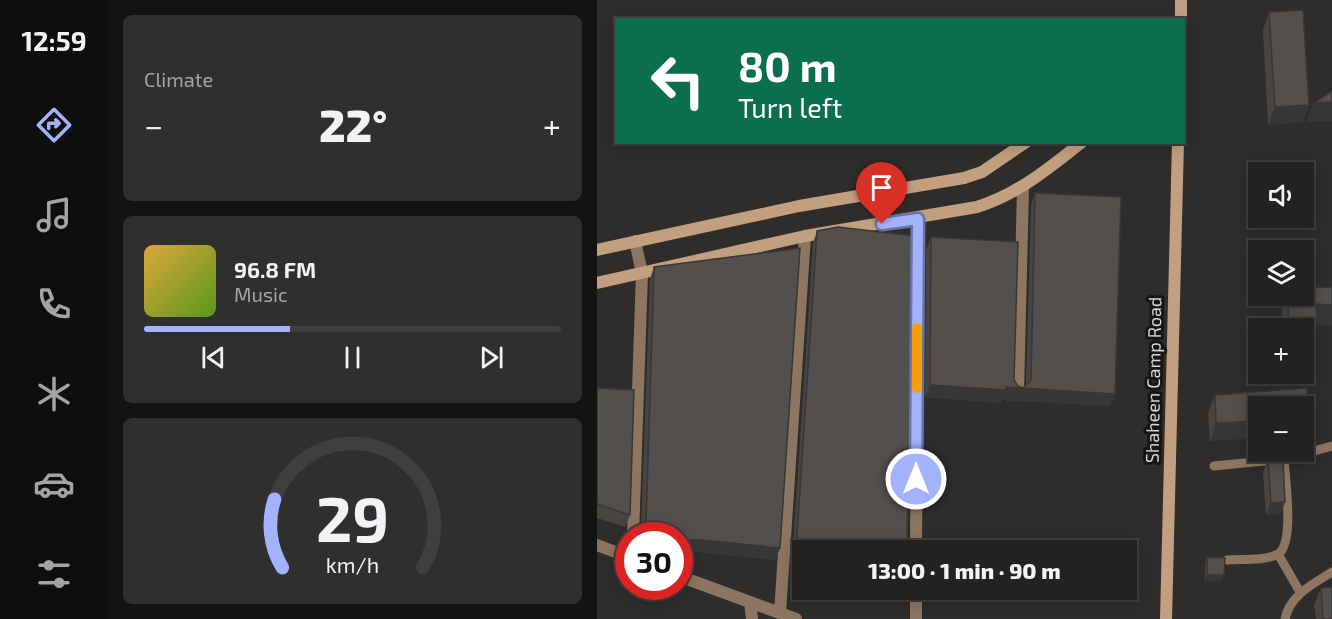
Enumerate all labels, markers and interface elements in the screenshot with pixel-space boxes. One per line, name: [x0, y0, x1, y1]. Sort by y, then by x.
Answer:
text: 12:59: [21, 24, 87, 56]
text: 80 m: [738, 40, 837, 90]
icon: left: [639, 42, 717, 120]
text: Climate: [144, 67, 213, 91]
text: Turn left: [738, 91, 842, 123]
text: 22°: [319, 97, 387, 151]
icon: directions: [33, 104, 75, 146]
text: −: [144, 105, 163, 145]
text: +: [543, 105, 561, 145]
pin: [856, 162, 907, 224]
map controls: [1248, 162, 1314, 462]
button: sound: [1248, 162, 1314, 228]
icon: arrive: [865, 171, 898, 204]
icon: music: [33, 194, 75, 236]
button: layers: [1248, 240, 1314, 306]
text: 96.8 FM: [234, 256, 316, 282]
text: Music: [234, 282, 288, 306]
icon: phone: [33, 283, 75, 325]
street label: Shaheen Camp Road: [1141, 297, 1165, 463]
button: +: [1248, 318, 1314, 384]
icon: previous: [197, 341, 230, 374]
icon: pause: [336, 341, 369, 374]
icon: next: [475, 341, 508, 374]
icon: climate: [33, 373, 75, 415]
button: −: [1248, 396, 1314, 462]
position arrow: [884, 447, 948, 511]
icon: car: [33, 463, 75, 505]
text: 29: [316, 480, 389, 555]
speed limit sign: 30: [615, 522, 693, 600]
text: km/h: [326, 552, 379, 577]
icon: filters: [33, 553, 75, 595]
text: 13:00 · 1 min · 90 m: [868, 557, 1061, 583]

